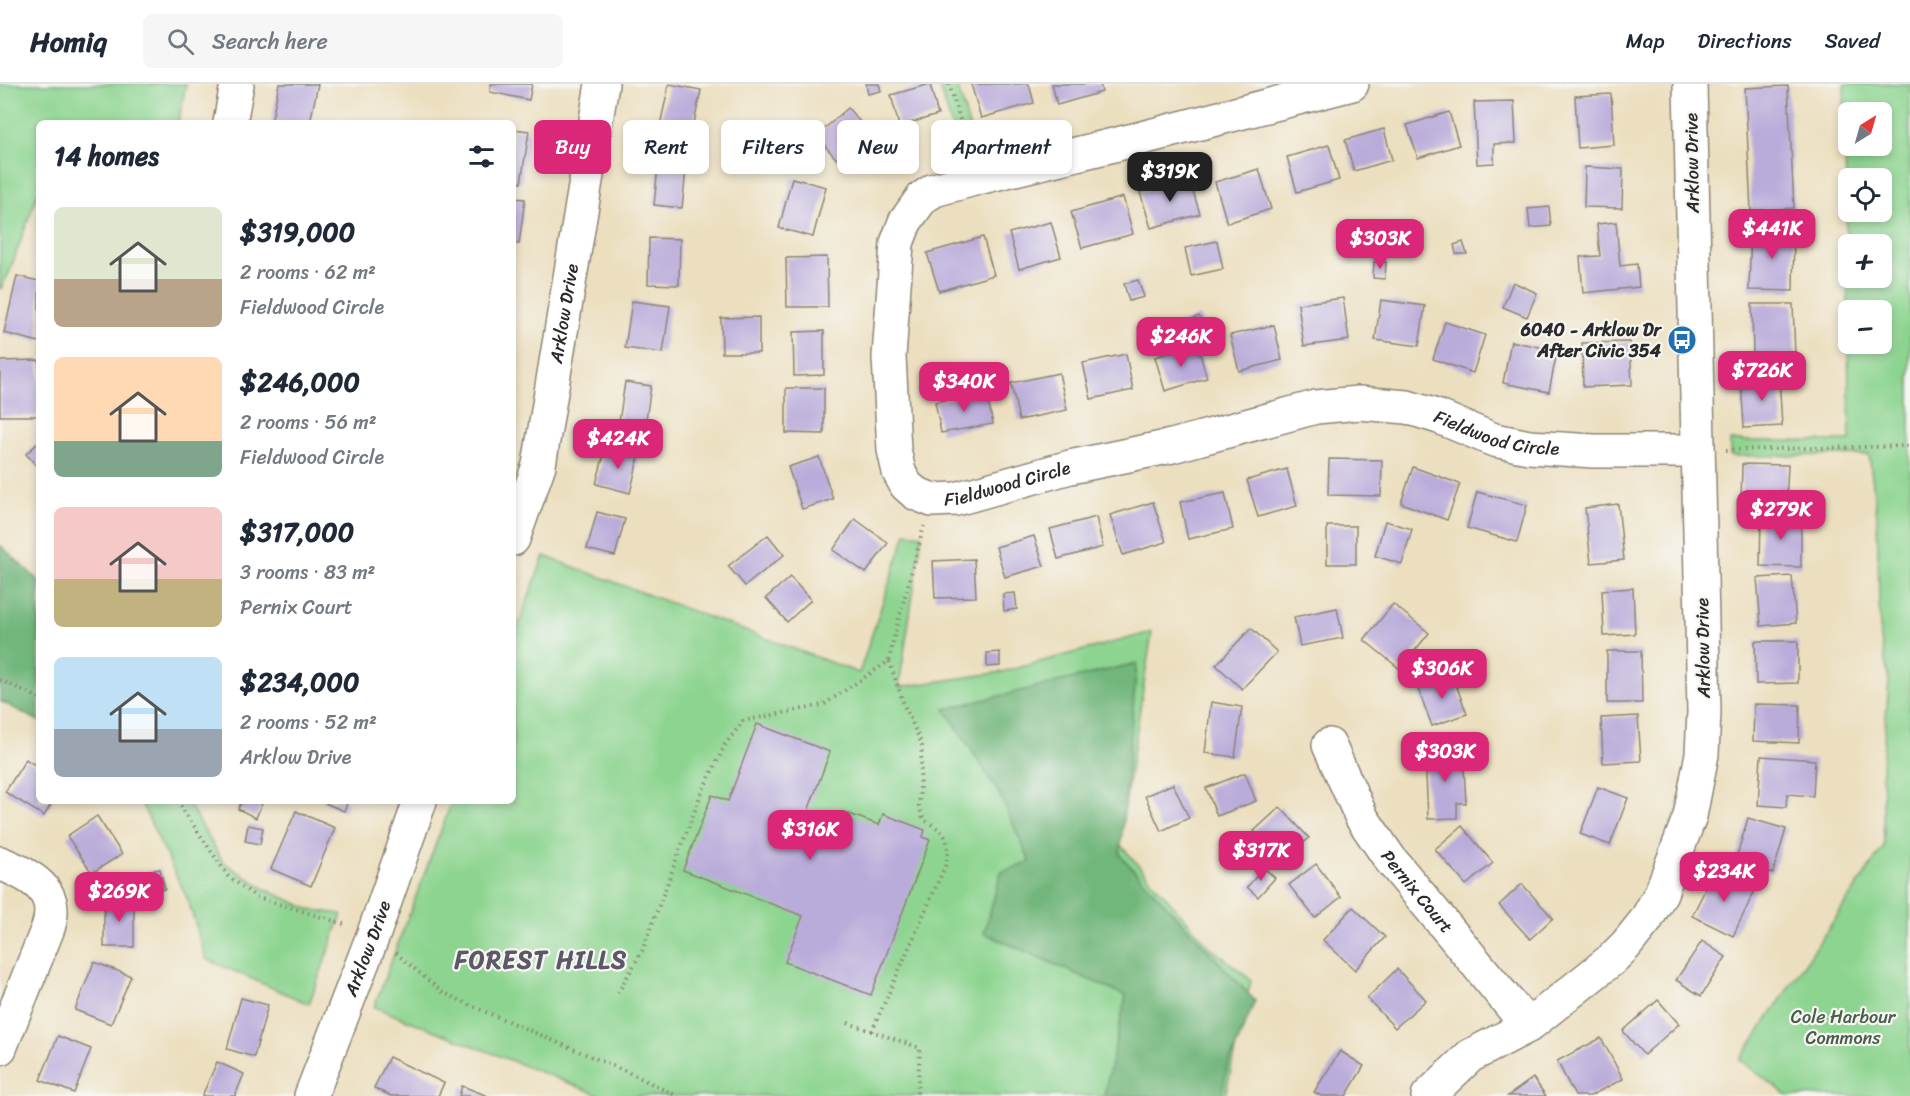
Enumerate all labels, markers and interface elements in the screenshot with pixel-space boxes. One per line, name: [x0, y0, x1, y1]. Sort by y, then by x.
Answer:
search box: [143, 14, 563, 68]
text: Homiq: [30, 17, 107, 66]
text: Search here: [212, 22, 328, 61]
text: Map: [1626, 22, 1664, 60]
text: Directions: [1697, 22, 1792, 60]
text: Saved: [1825, 22, 1880, 60]
icon: search: [164, 25, 197, 58]
north arrow: [1838, 102, 1892, 156]
map controls: [1838, 102, 1892, 354]
street label: Arklow Drive: [1675, 112, 1709, 214]
chip: Buy: [534, 120, 611, 174]
chip: Rent: [623, 120, 709, 174]
chip: Filters: [721, 120, 825, 174]
chip: New: [837, 120, 919, 174]
chip: Apartment: [931, 120, 1072, 174]
text: 14 homes: [54, 133, 159, 179]
icon: filters: [465, 140, 498, 173]
pin: $319K: [1128, 152, 1212, 203]
text: $319K: [1141, 154, 1199, 189]
button: locate: [1838, 168, 1892, 222]
text: $319,000: [240, 209, 355, 255]
pin: $441K: [1730, 209, 1814, 260]
text: $441K: [1742, 211, 1802, 246]
pin: $303K: [1338, 219, 1422, 270]
text: $303K: [1350, 221, 1410, 256]
icon: home: [102, 231, 174, 303]
button: +: [1838, 234, 1892, 288]
text: 2 rooms · 62 m²: [240, 255, 376, 290]
street label: Arklow Drive: [540, 261, 588, 367]
text: Fieldwood Circle: [240, 290, 384, 325]
button: −: [1838, 300, 1892, 354]
place label: 6040 - Arklow Dr After Civic 354: [1520, 314, 1663, 367]
pin: $246K: [1139, 317, 1223, 368]
text: $246K: [1150, 319, 1212, 354]
bus stop icon: 6040 - Arklow Dr After Civic 354: [1666, 324, 1698, 356]
pin: $726K: [1720, 351, 1804, 402]
text: $726K: [1732, 353, 1792, 388]
text: $246,000: [240, 359, 360, 405]
pin: $340K: [922, 362, 1006, 413]
text: $340K: [933, 364, 995, 399]
icon: home: [102, 381, 174, 453]
street label: Fieldwood Circle: [1429, 401, 1560, 465]
text: 2 rooms · 56 m²: [240, 405, 377, 440]
pin: $424K: [576, 419, 660, 470]
text: $424K: [587, 421, 649, 456]
text: Fieldwood Circle: [240, 440, 384, 475]
street label: Fieldwood Circle: [944, 452, 1074, 515]
pin: $279K: [1739, 490, 1823, 541]
text: $279K: [1751, 492, 1811, 527]
text: $317,000: [240, 509, 354, 555]
icon: home: [102, 531, 174, 603]
text: 3 rooms · 83 m²: [240, 555, 375, 590]
text: Pernix Court: [240, 590, 352, 625]
street label: Arklow Drive: [1686, 597, 1720, 699]
pin: $306K: [1400, 649, 1484, 700]
text: $306K: [1412, 651, 1472, 686]
text: $234,000: [240, 659, 359, 705]
icon: home: [102, 681, 174, 753]
text: 2 rooms · 52 m²: [240, 705, 377, 740]
pin: $303K: [1403, 732, 1487, 783]
text: $303K: [1415, 734, 1475, 769]
text: Arklow Drive: [240, 740, 351, 775]
pin: $316K: [768, 810, 852, 861]
text: $316K: [782, 812, 838, 847]
pin: $317K: [1219, 831, 1303, 882]
text: $317K: [1233, 833, 1289, 868]
street label: Pernix Court: [1372, 843, 1462, 941]
pin: $234K: [1682, 852, 1766, 903]
text: $234K: [1694, 854, 1754, 889]
pin: $269K: [77, 872, 161, 923]
text: $269K: [89, 874, 149, 909]
street label: Arklow Drive: [335, 896, 400, 1002]
district label: FOREST HILLS: [454, 939, 627, 981]
park label: Cole Harbour Commons: [1791, 1001, 1897, 1054]

